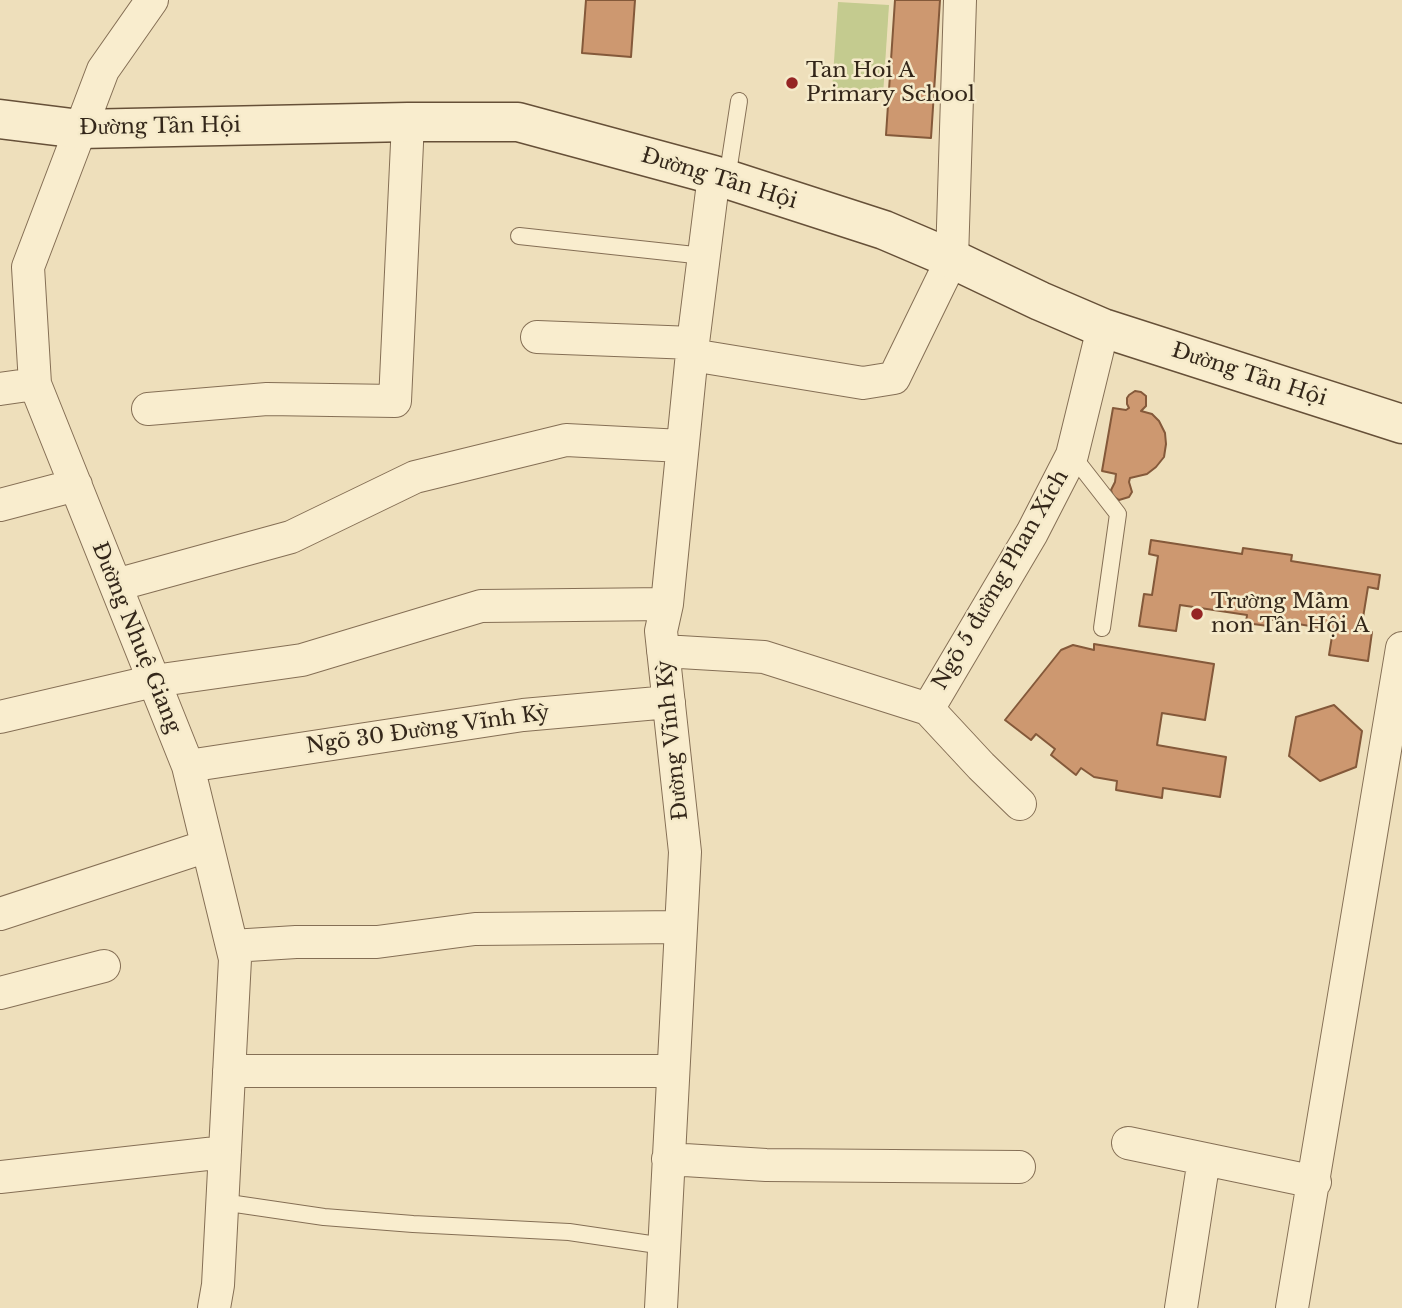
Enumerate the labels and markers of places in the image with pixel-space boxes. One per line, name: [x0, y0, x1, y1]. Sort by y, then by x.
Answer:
place label: Tan Hoi A Primary School: [806, 58, 975, 108]
marker: Tan Hoi A Primary School: [784, 75, 800, 91]
place label: Trường Mầm non Tân Hội A: [1211, 589, 1369, 639]
marker: Trường Mầm non Tân Hội A: [1189, 606, 1205, 622]

